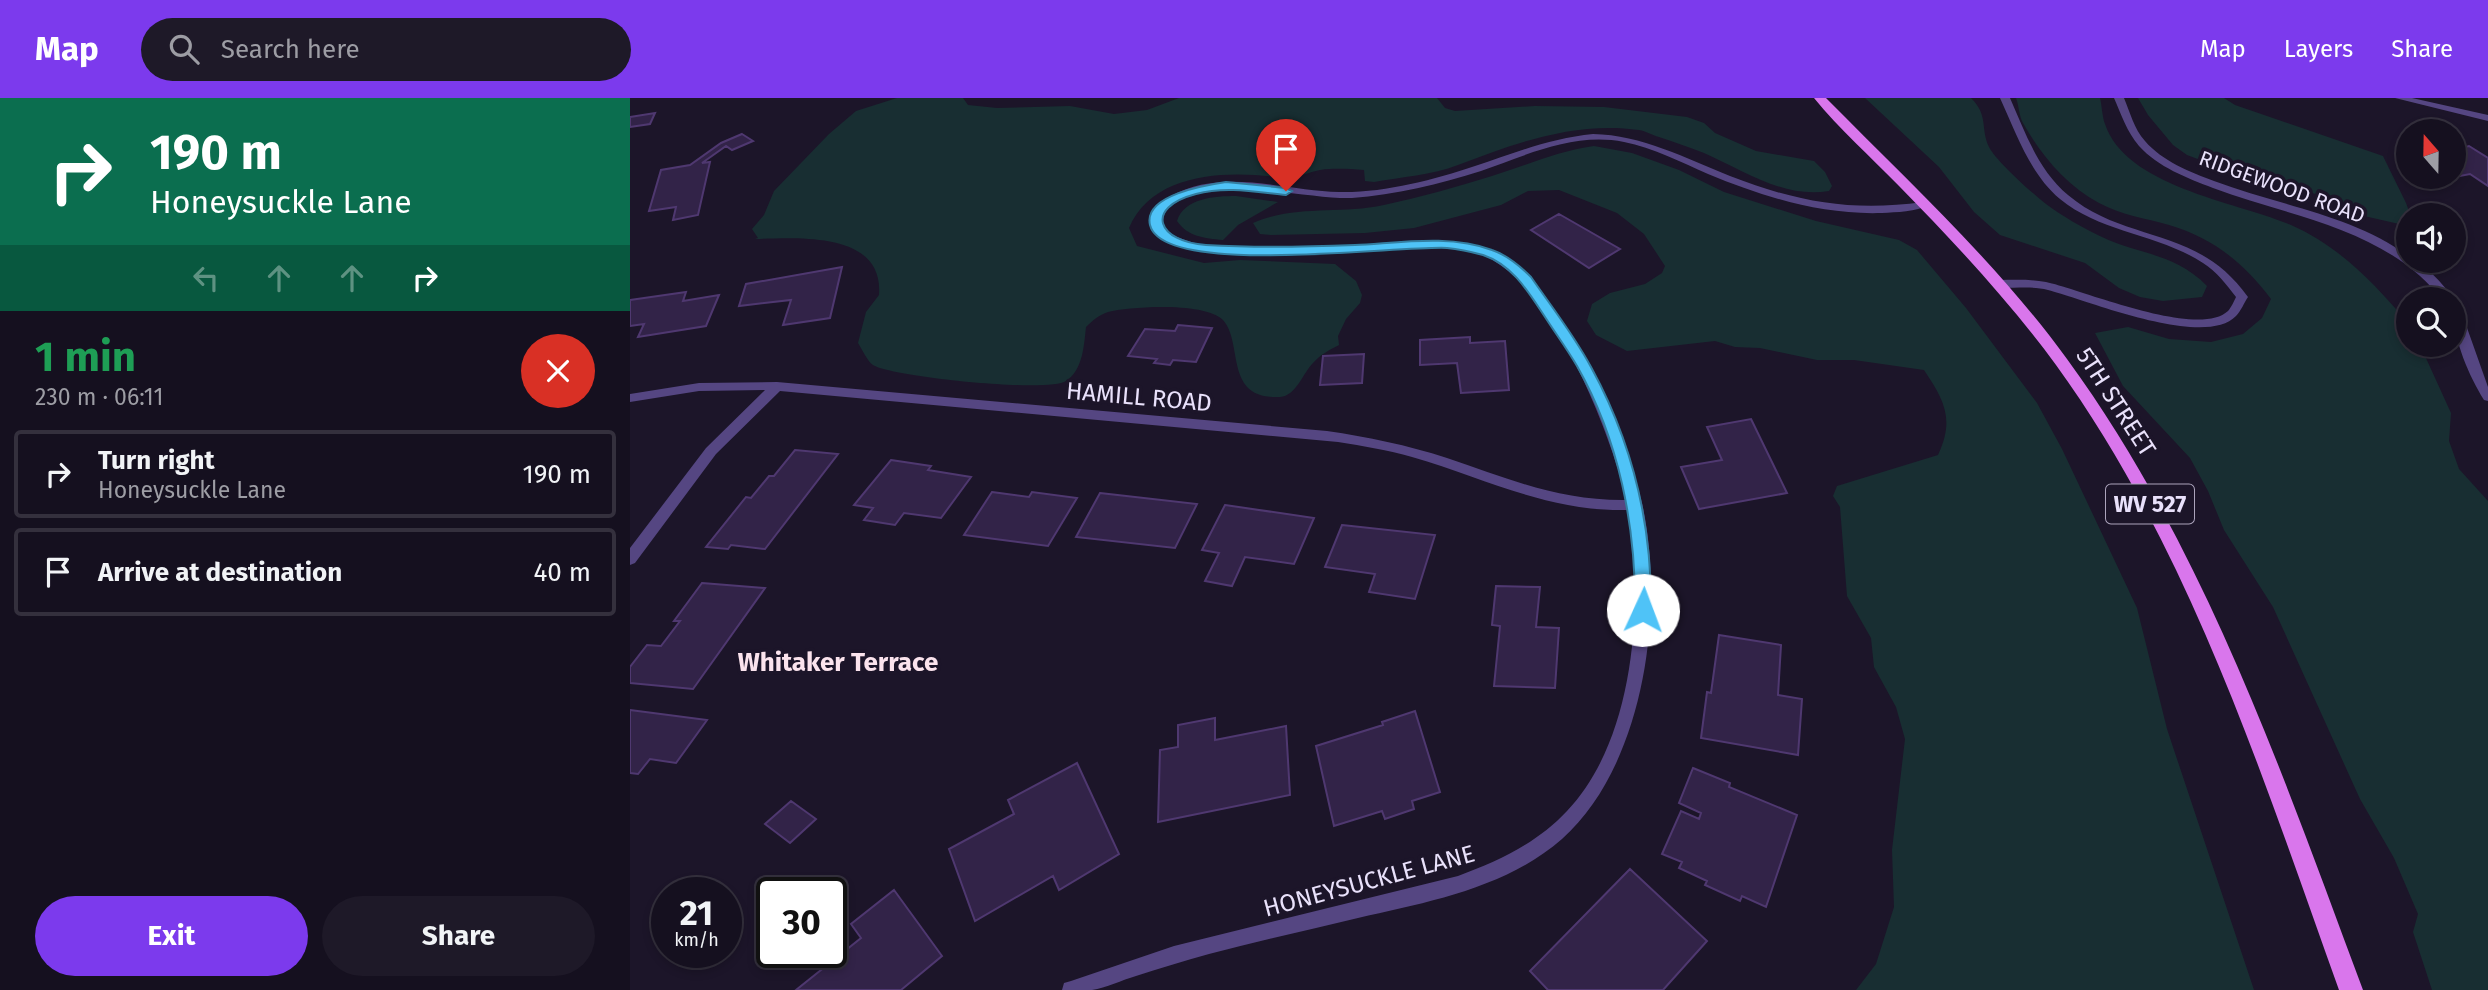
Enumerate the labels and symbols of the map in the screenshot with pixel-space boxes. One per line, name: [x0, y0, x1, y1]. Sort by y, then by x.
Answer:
pin: [1256, 119, 1316, 191]
north arrow: [2396, 119, 2466, 189]
street label: RIDGEWOOD ROAD: [2195, 145, 2369, 229]
street label: 5TH STREET: [2071, 342, 2162, 462]
street label: HAMILL ROAD: [1065, 377, 1213, 417]
road number: WV 527: [2106, 484, 2194, 524]
position arrow: [1606, 573, 1680, 647]
district label: Whitaker Terrace: [738, 647, 938, 678]
street label: HONEYSUCKLE LANE: [1260, 839, 1478, 923]
speed limit sign: 30: [756, 877, 847, 968]

